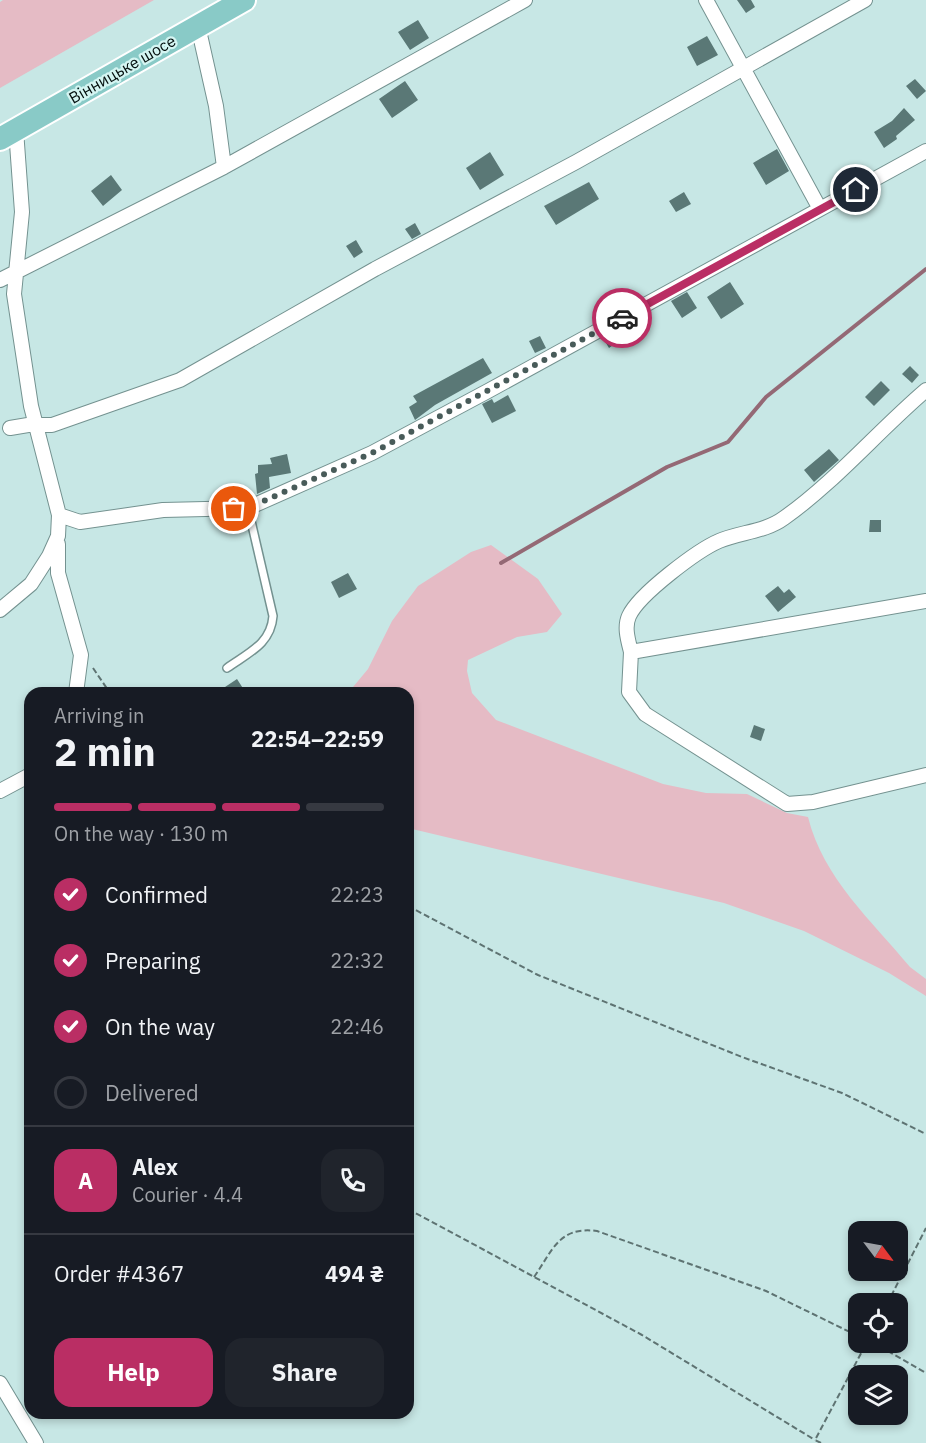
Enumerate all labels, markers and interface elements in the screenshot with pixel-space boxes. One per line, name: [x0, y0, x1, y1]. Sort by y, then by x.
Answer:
street label: Вінницьке шосе: [65, 30, 179, 108]
pin: [830, 164, 881, 215]
icon: home: [839, 173, 872, 206]
courier: [592, 288, 652, 348]
icon: car: [606, 302, 639, 335]
pin: [208, 483, 259, 534]
icon: bag: [217, 492, 250, 525]
text: Arriving in: [54, 702, 144, 729]
text: 22:54–22:59: [251, 724, 384, 753]
text: 2 min: [54, 726, 156, 777]
text: On the way · 130 m: [54, 820, 228, 847]
icon: check: [54, 878, 87, 911]
text: Confirmed: [105, 880, 208, 909]
text: 22:23: [330, 881, 384, 908]
icon: check: [54, 944, 87, 977]
text: Preparing: [105, 946, 200, 975]
text: 22:32: [330, 947, 384, 974]
icon: check: [54, 1010, 87, 1043]
text: On the way: [105, 1012, 215, 1041]
text: 22:46: [330, 1013, 384, 1040]
text: Delivered: [105, 1078, 199, 1107]
button: phone: [321, 1149, 384, 1212]
text: Alex: [132, 1152, 178, 1181]
text: A: [78, 1166, 93, 1195]
text: Courier · 4.4: [132, 1181, 243, 1208]
north arrow: [848, 1221, 908, 1281]
map controls: [848, 1221, 908, 1425]
text: Order #4367: [54, 1259, 184, 1288]
text: 494 ₴: [325, 1259, 384, 1288]
button: locate: [848, 1293, 908, 1353]
button: Help: [54, 1338, 213, 1407]
button: Share: [225, 1338, 384, 1407]
button: layers: [848, 1365, 908, 1425]

